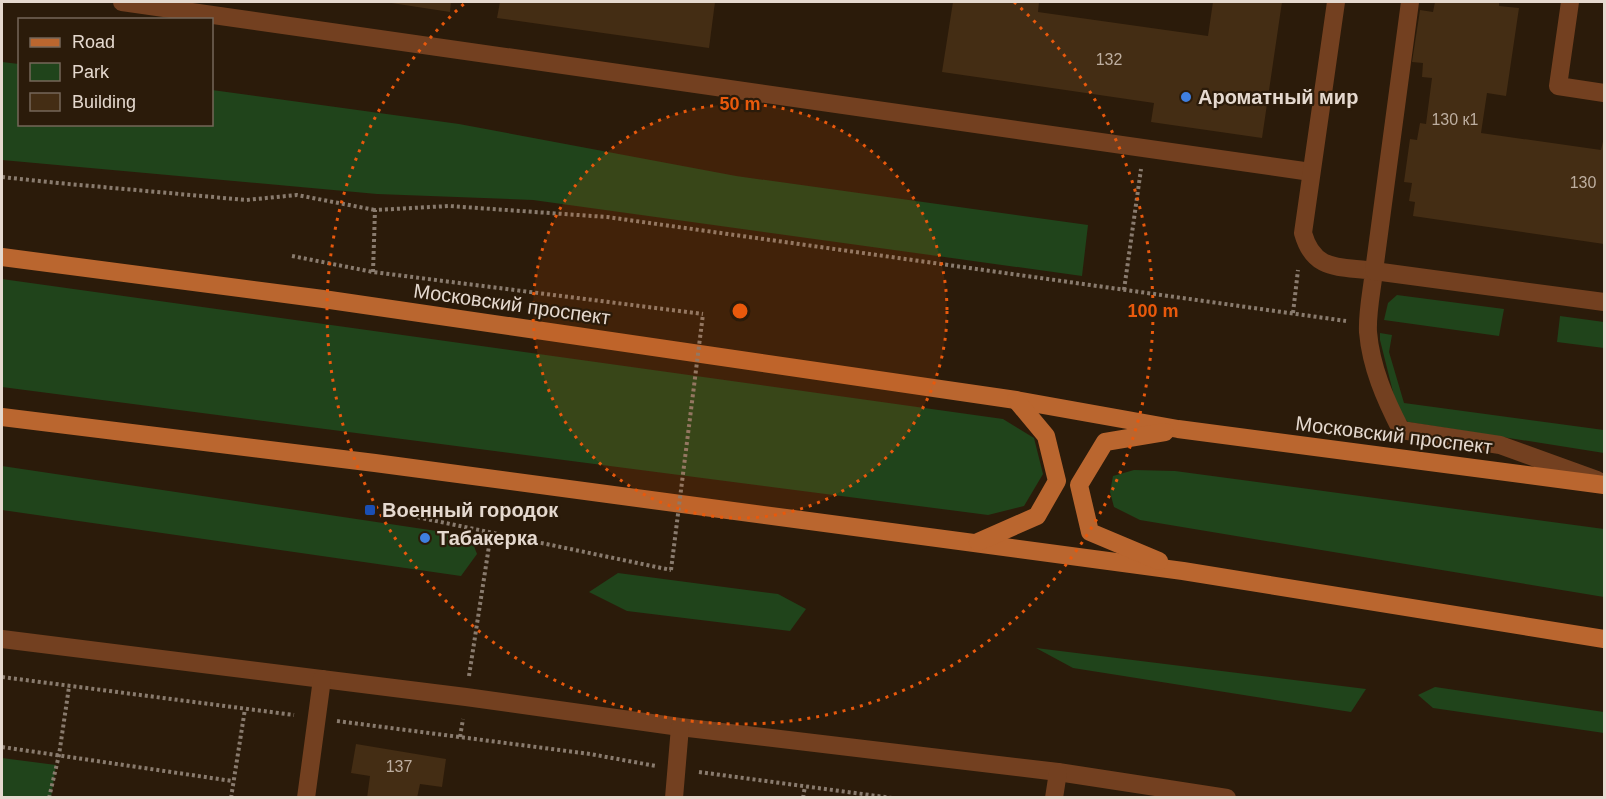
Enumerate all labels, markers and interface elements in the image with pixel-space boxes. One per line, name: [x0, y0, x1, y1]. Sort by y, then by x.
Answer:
legend: [18, 18, 213, 126]
text: Road: [72, 32, 115, 52]
house number: 132: [1096, 51, 1122, 68]
text: Park: [72, 62, 110, 82]
place label: Ароматный мир: [1198, 86, 1358, 108]
marker: Ароматный мир: [1179, 90, 1193, 104]
text: Building: [72, 92, 136, 112]
text: 50 m: [719, 94, 761, 114]
house number: 130 к1: [1431, 111, 1479, 128]
house number: 130: [1570, 174, 1596, 191]
street label: Московский проспект: [412, 279, 612, 329]
centre of rings: [730, 301, 750, 321]
text: 100 m: [1127, 301, 1179, 321]
street label: Московский проспект: [1294, 412, 1494, 458]
place label: Военный городок: [382, 499, 559, 521]
marker: Военный городок: [363, 503, 377, 517]
place label: Табакерка: [437, 527, 539, 549]
marker: Табакерка: [418, 531, 432, 545]
house number: 137: [386, 758, 412, 775]

